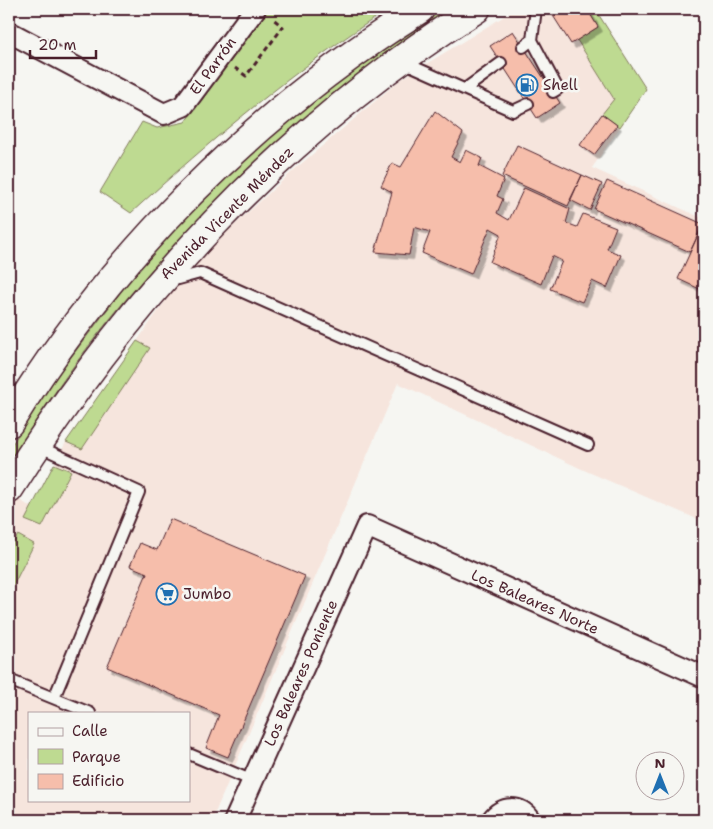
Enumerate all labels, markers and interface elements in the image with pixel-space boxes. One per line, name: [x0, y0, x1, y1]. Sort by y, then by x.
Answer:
scale bar: [30, 28, 96, 60]
street label: El Parrón: [185, 33, 241, 99]
text: 20 m: [38, 35, 77, 55]
fuel station icon: Shell: [515, 73, 539, 97]
place label: Shell: [543, 75, 578, 95]
street label: Avenida Vicente Méndez: [156, 142, 298, 284]
street label: Los Baleares Norte: [468, 565, 602, 639]
supermarket icon: Jumbo: [155, 582, 179, 606]
place label: Jumbo: [183, 584, 231, 604]
street label: Los Baleares Poniente: [260, 597, 342, 749]
legend: [28, 712, 190, 802]
text: Calle: [72, 721, 108, 741]
text: Parque: [72, 747, 121, 767]
north arrow: [636, 752, 686, 802]
text: N: [654, 754, 666, 772]
text: Edificio: [72, 771, 124, 791]

